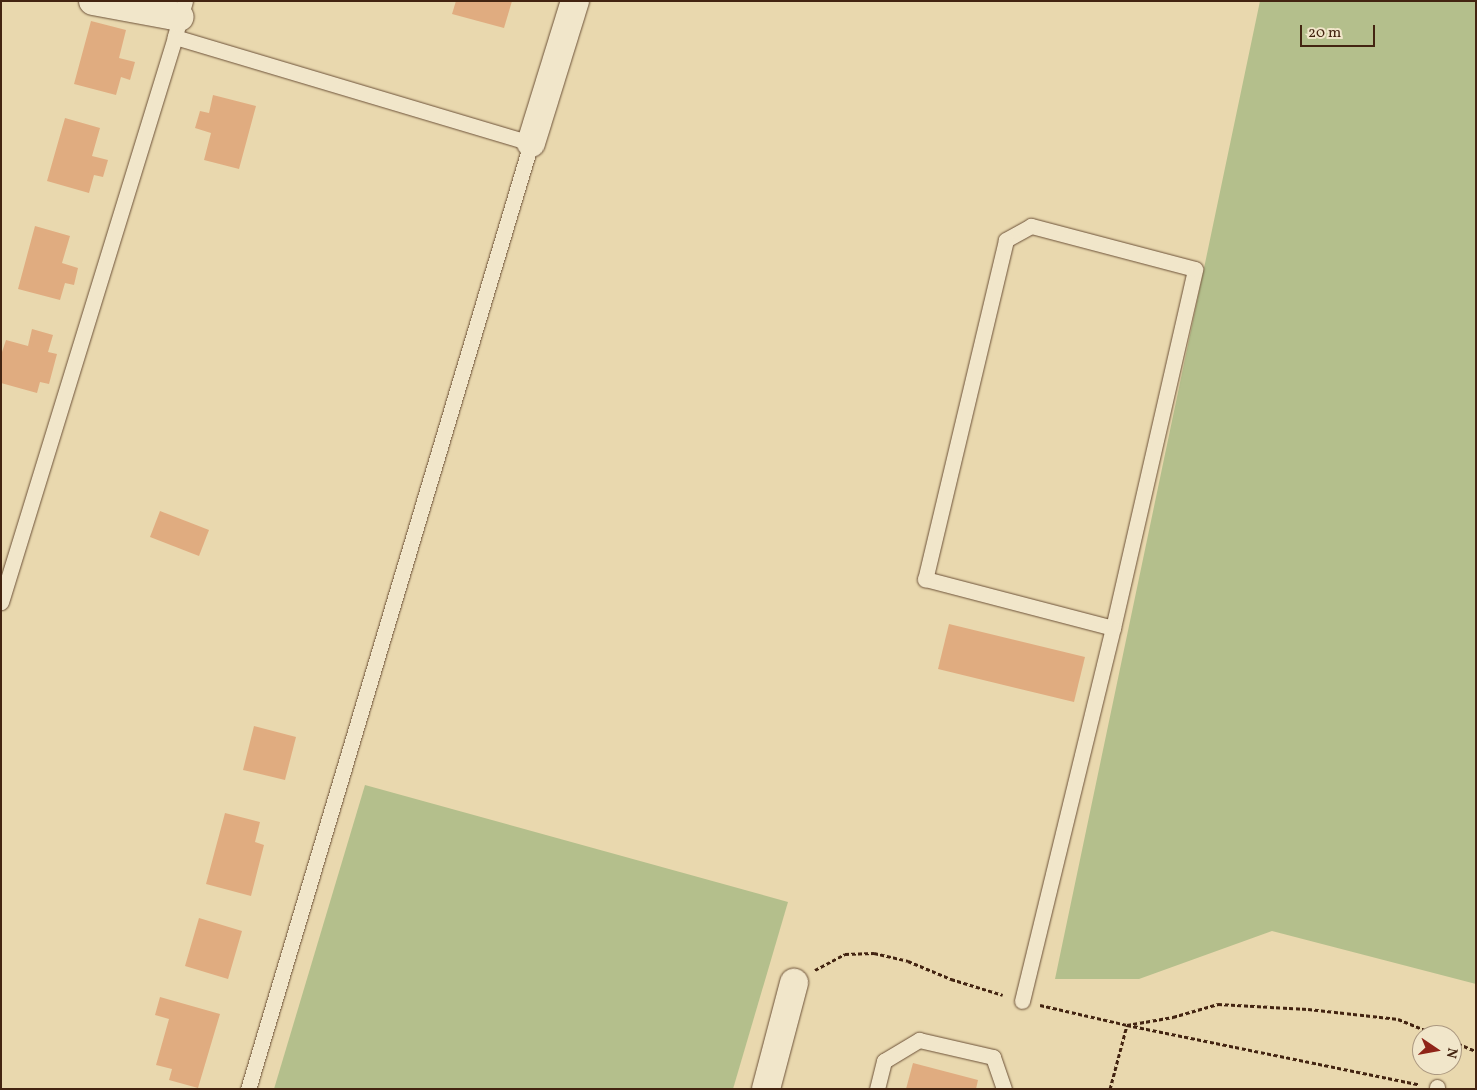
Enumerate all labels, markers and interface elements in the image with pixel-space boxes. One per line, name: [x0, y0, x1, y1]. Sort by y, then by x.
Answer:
scale bar: [1302, 15, 1377, 47]
text: 20 m: [1308, 23, 1341, 44]
north arrow: [1412, 1025, 1462, 1075]
text: N: [1441, 1046, 1462, 1060]

